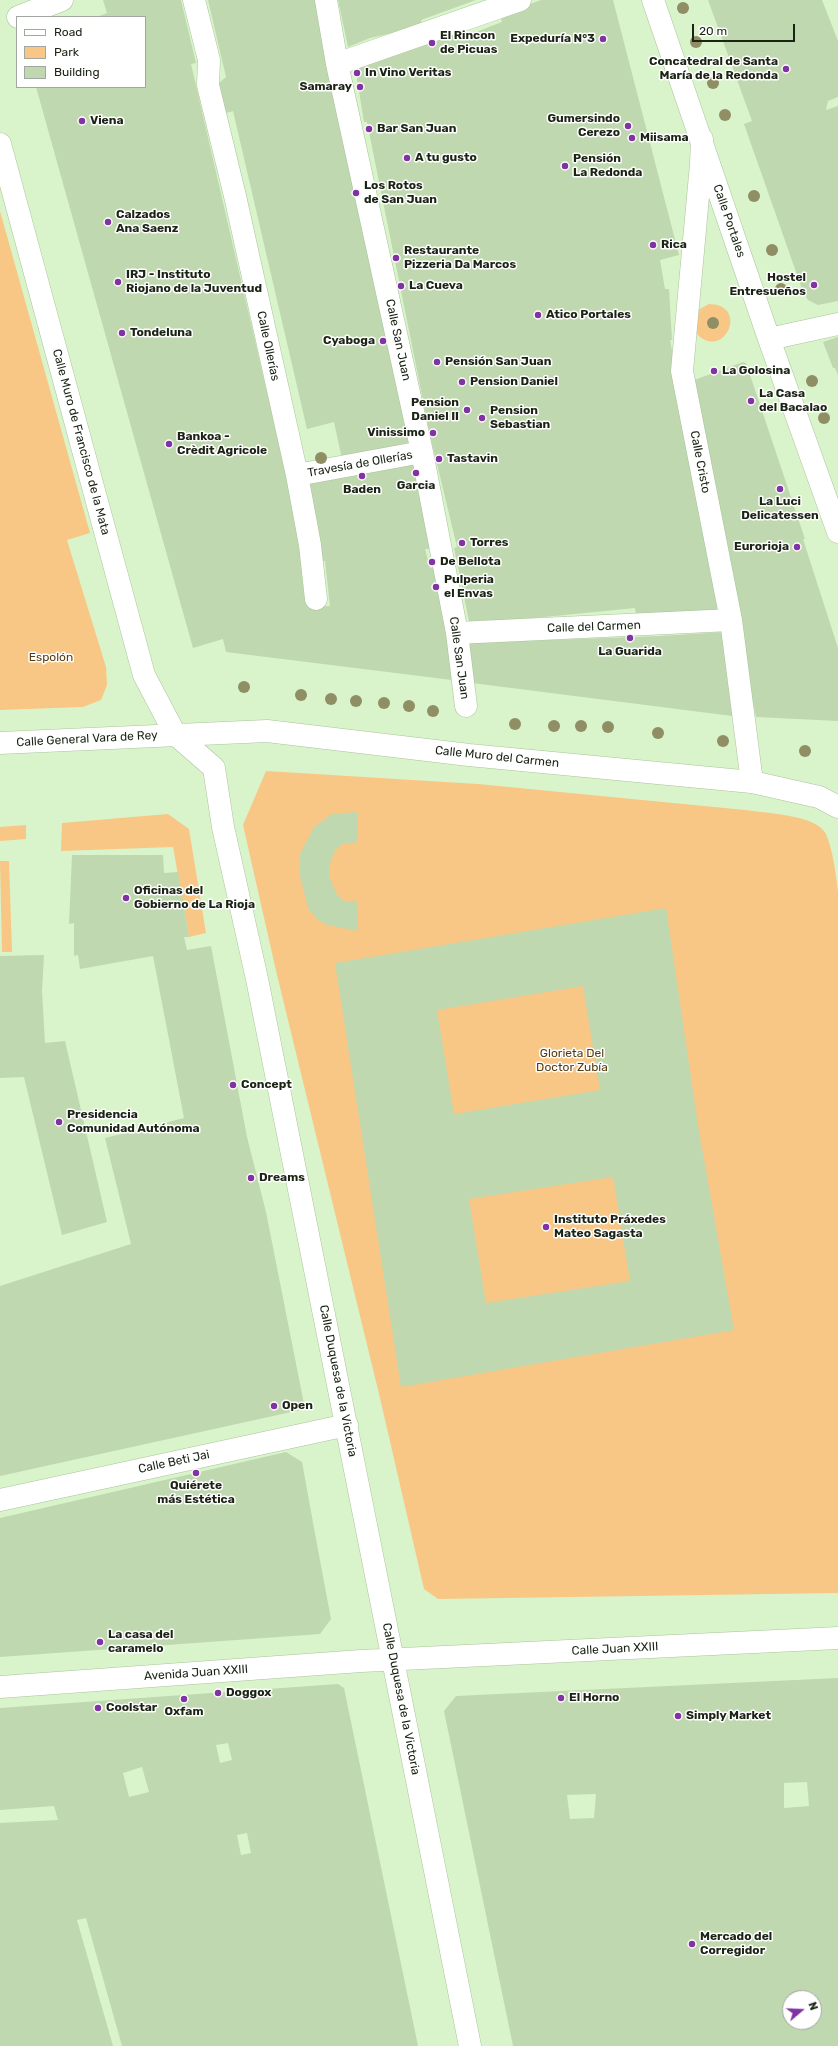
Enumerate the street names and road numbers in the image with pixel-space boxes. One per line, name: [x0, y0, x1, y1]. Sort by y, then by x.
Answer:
street label: Calle Portales: [710, 183, 748, 259]
street label: Calle San Juan: [382, 298, 414, 382]
street label: Calle Ollerías: [254, 310, 282, 382]
street label: Calle Muro de Francisco de la Mata: [49, 347, 113, 537]
street label: Calle Cristo: [687, 430, 713, 494]
street label: Travesía de Ollerías: [306, 448, 414, 480]
street label: Calle San Juan: [446, 616, 472, 700]
street label: Calle del Carmen: [547, 618, 641, 636]
street label: Calle General Vara de Rey: [16, 728, 158, 750]
street label: Calle Muro del Carmen: [434, 743, 560, 771]
street label: Calle Duquesa de la Victoria: [316, 1304, 360, 1458]
street label: Calle Beti Jai: [137, 1447, 211, 1477]
street label: Calle Duquesa de la Victoria: [379, 1622, 423, 1776]
street label: Calle Juan XXIII: [571, 1640, 659, 1658]
street label: Avenida Juan XXIII: [143, 1662, 249, 1684]

